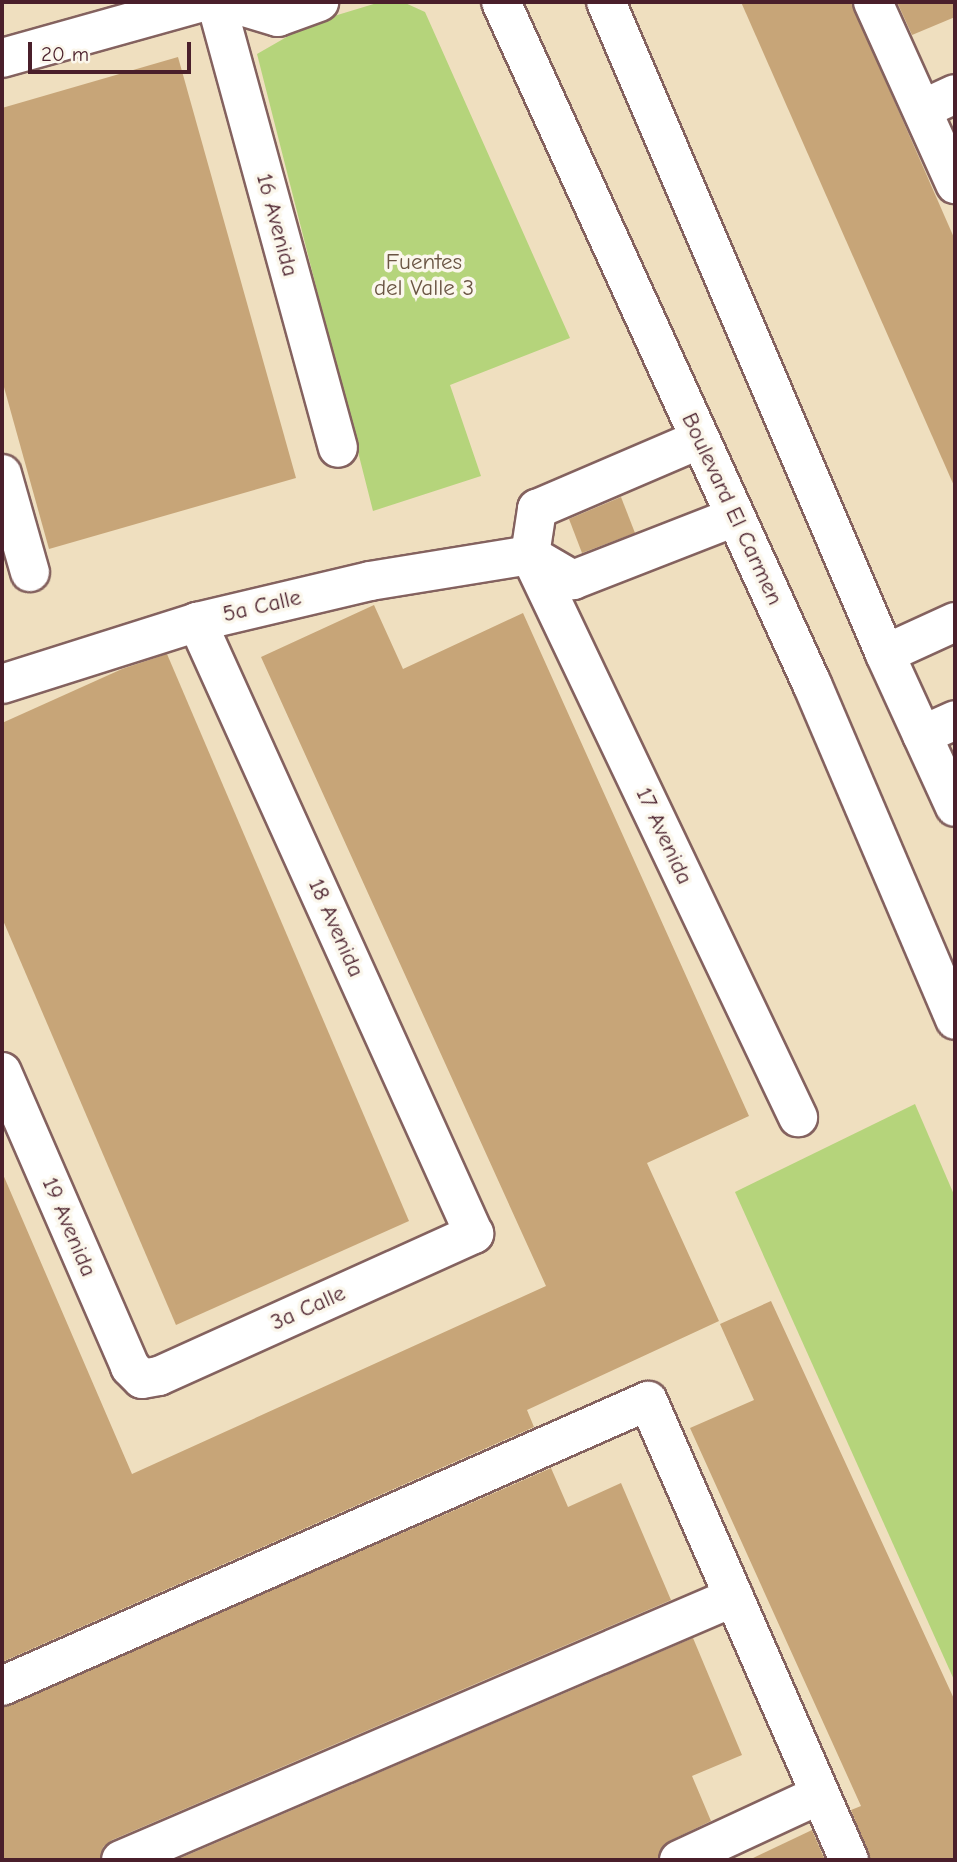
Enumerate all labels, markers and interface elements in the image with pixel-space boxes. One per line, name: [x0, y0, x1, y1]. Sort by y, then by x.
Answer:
scale bar: [32, 28, 194, 72]
text: 20 m: [41, 42, 89, 66]
street label: 16 Avenida: [250, 171, 304, 279]
park label: Fuentes del Valle 3: [374, 248, 474, 302]
street label: Boulevard El Carmen: [675, 408, 789, 610]
street label: 5a Calle: [220, 584, 304, 628]
street label: 17 Avenida: [630, 783, 698, 889]
street label: 18 Avenida: [302, 875, 370, 981]
street label: 19 Avenida: [36, 1173, 102, 1281]
street label: 3a Calle: [266, 1279, 350, 1337]

